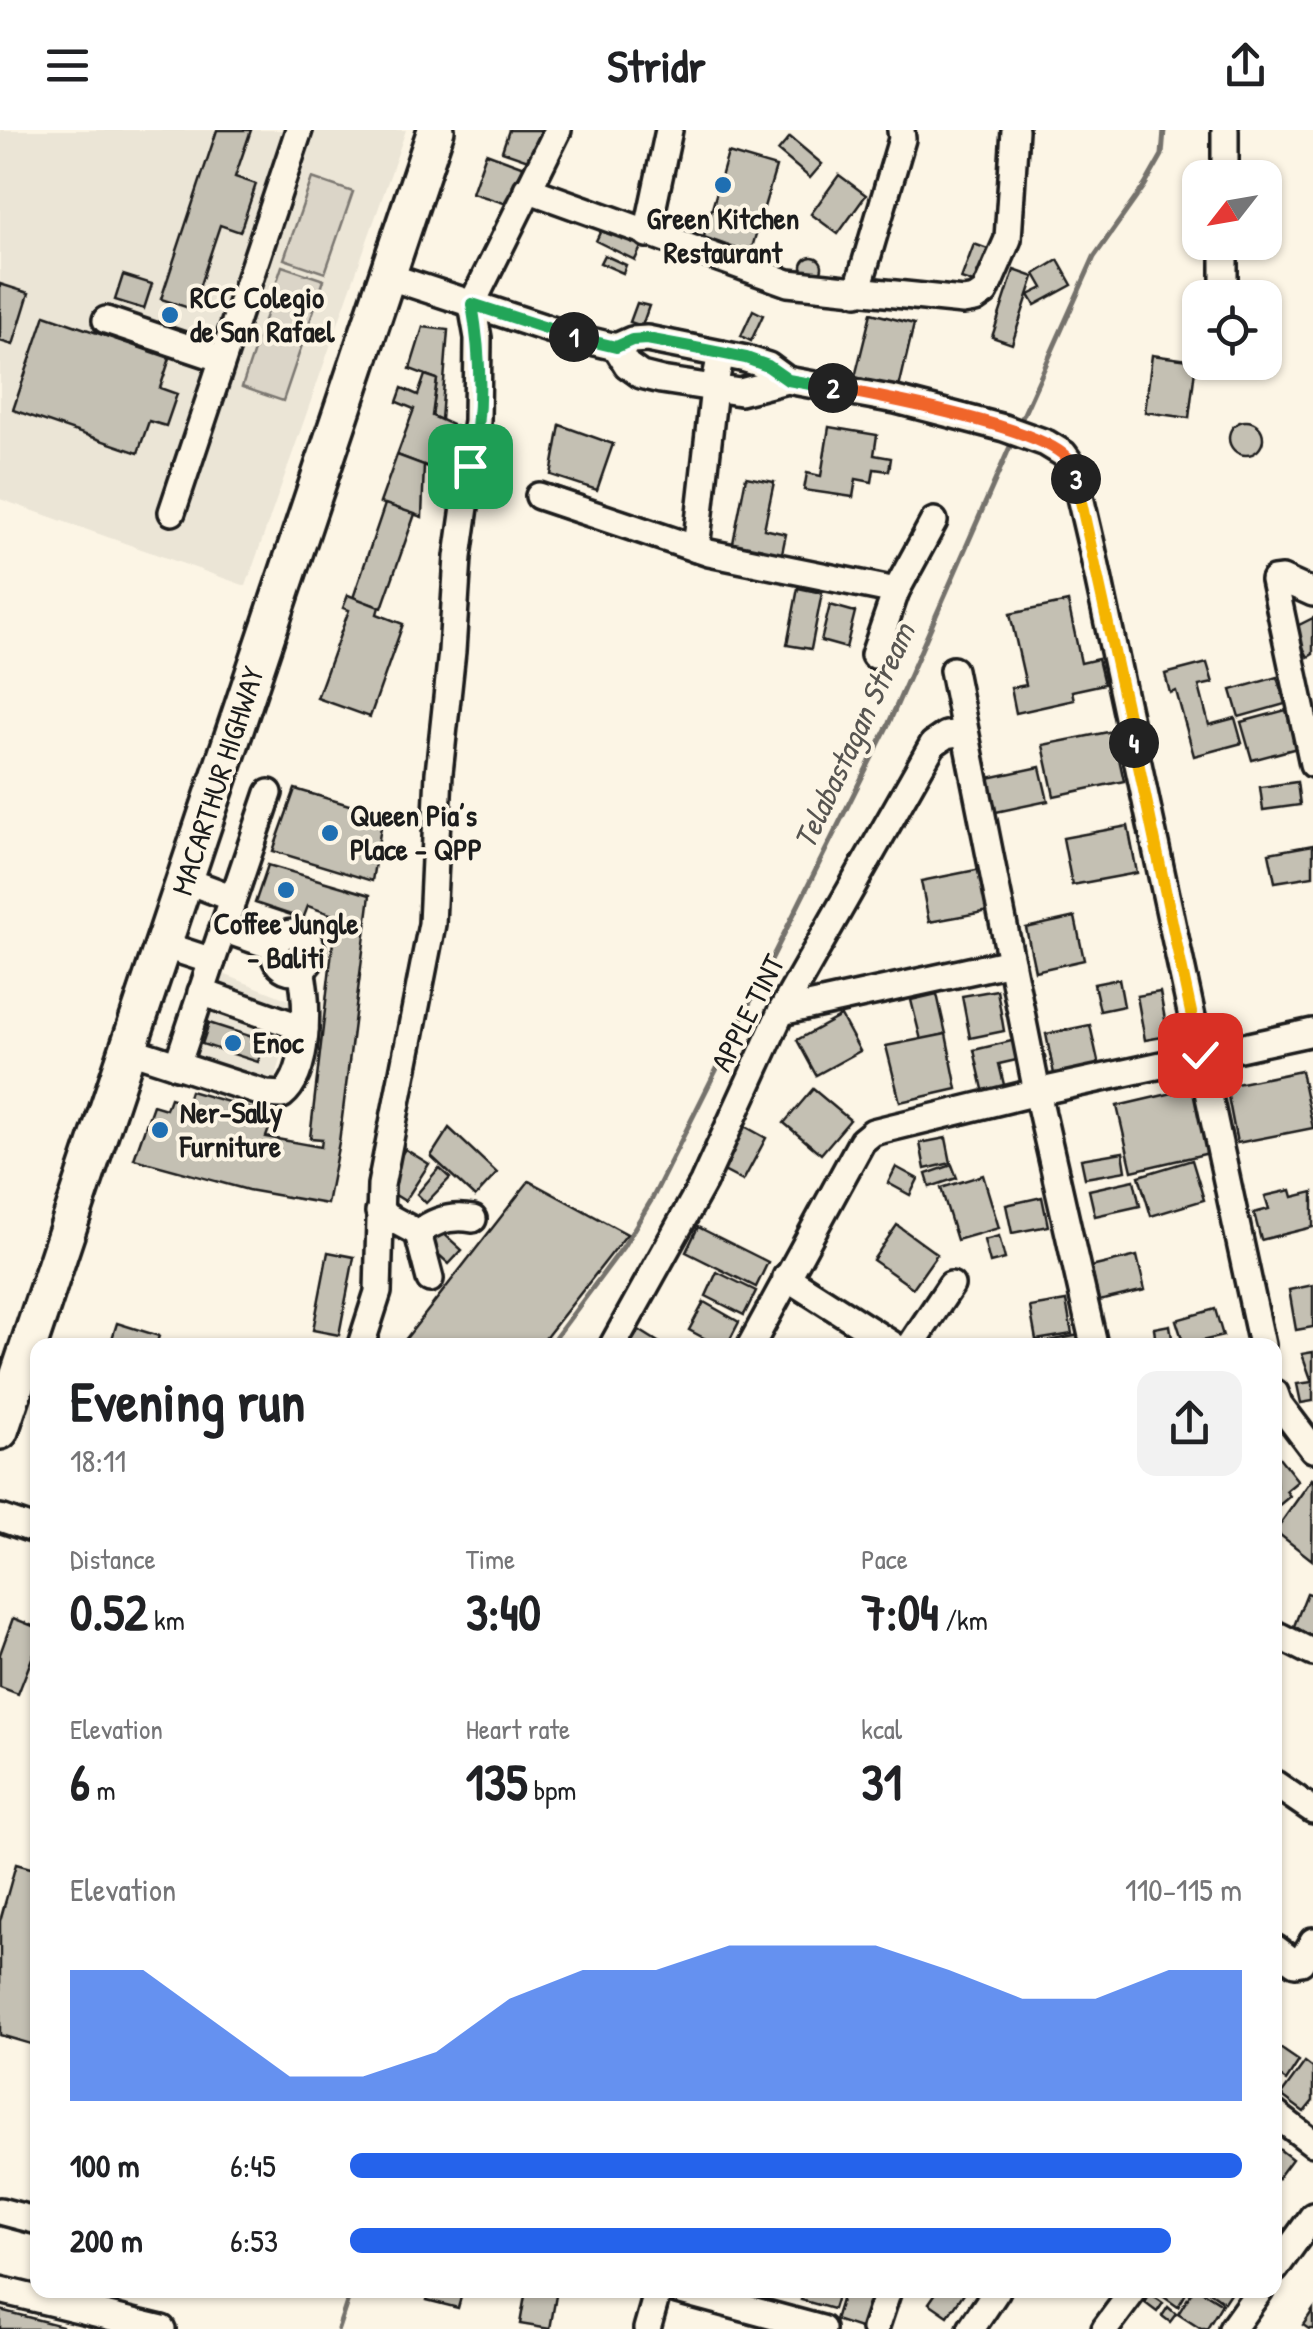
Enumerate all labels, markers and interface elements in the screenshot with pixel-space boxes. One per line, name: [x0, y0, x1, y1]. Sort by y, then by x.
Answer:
text: Stridr: [607, 35, 706, 96]
icon: menu: [40, 38, 95, 93]
icon: share: [1218, 38, 1273, 93]
north arrow: [1182, 160, 1282, 260]
map controls: [1182, 160, 1282, 380]
marker: Green Kitchen Restaurant: [712, 174, 734, 196]
place label: Green Kitchen Restaurant: [647, 198, 799, 272]
place label: RCC Colegio de San Rafael: [190, 277, 335, 351]
button: locate: [1182, 280, 1282, 380]
marker: RCC Colegio de San Rafael: [159, 304, 181, 326]
pin: 1: [549, 312, 599, 362]
text: 1: [569, 318, 579, 356]
pin: 2: [808, 363, 858, 413]
text: 2: [826, 369, 840, 407]
pin: [428, 424, 513, 509]
icon: arrive: [443, 439, 498, 494]
pin: 3: [1051, 454, 1101, 504]
text: 3: [1070, 460, 1082, 498]
water label: Telabastagan Stream: [782, 615, 925, 855]
street label: MACARTHUR HIGHWAY: [161, 661, 273, 900]
pin: 4: [1109, 718, 1159, 768]
text: 4: [1129, 724, 1139, 762]
place label: Queen Pia’s Place - QPP: [350, 795, 482, 869]
marker: Queen Pia’s Place - QPP: [319, 822, 341, 844]
marker: Coffee Jungle - Baliti: [275, 879, 297, 901]
place label: Coffee Jungle - Baliti: [214, 903, 359, 977]
street label: APPLE TINT: [701, 947, 794, 1078]
pin: [1158, 1013, 1243, 1098]
place label: Enoc: [253, 1022, 304, 1062]
icon: check: [1173, 1028, 1228, 1083]
marker: Enoc: [222, 1032, 244, 1054]
place label: Ner-Sally Furniture: [179, 1092, 283, 1166]
marker: Ner-Sally Furniture: [149, 1119, 171, 1141]
text: Evening run: [70, 1364, 305, 1438]
button: share: [1137, 1371, 1242, 1476]
text: 18:11: [70, 1439, 126, 1482]
text: Distance: [70, 1540, 156, 1578]
text: Time: [466, 1540, 515, 1578]
text: Pace: [861, 1540, 908, 1578]
text: 0.52: [70, 1578, 148, 1646]
text: 3:40: [466, 1578, 541, 1646]
text: 7:04: [861, 1578, 939, 1646]
text: km: [148, 1601, 185, 1639]
text: /km: [939, 1601, 988, 1639]
text: Elevation: [70, 1710, 163, 1748]
text: Heart rate: [466, 1710, 570, 1748]
text: kcal: [861, 1710, 902, 1748]
text: 6: [70, 1748, 90, 1816]
text: 135: [466, 1748, 527, 1816]
text: 31: [861, 1748, 902, 1816]
text: m: [90, 1771, 115, 1809]
text: bpm: [527, 1771, 576, 1809]
text: Elevation: [70, 1868, 176, 1911]
text: 110–115 m: [1125, 1868, 1242, 1911]
text: 100 m: [70, 2144, 139, 2187]
text: 6:45: [230, 2144, 276, 2187]
text: 200 m: [70, 2219, 143, 2262]
text: 6:53: [230, 2219, 278, 2262]

